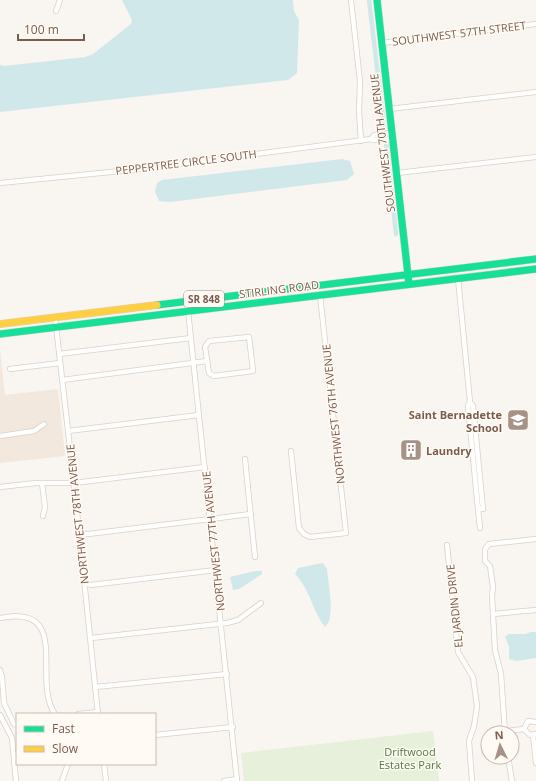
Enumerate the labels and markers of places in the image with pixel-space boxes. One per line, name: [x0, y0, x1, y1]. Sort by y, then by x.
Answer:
place label: Saint Bernadette School: [409, 407, 502, 435]
school or university icon: Saint Bernadette School: [505, 407, 531, 433]
building icon: Laundry: [398, 437, 424, 463]
place label: Laundry: [426, 443, 472, 458]

